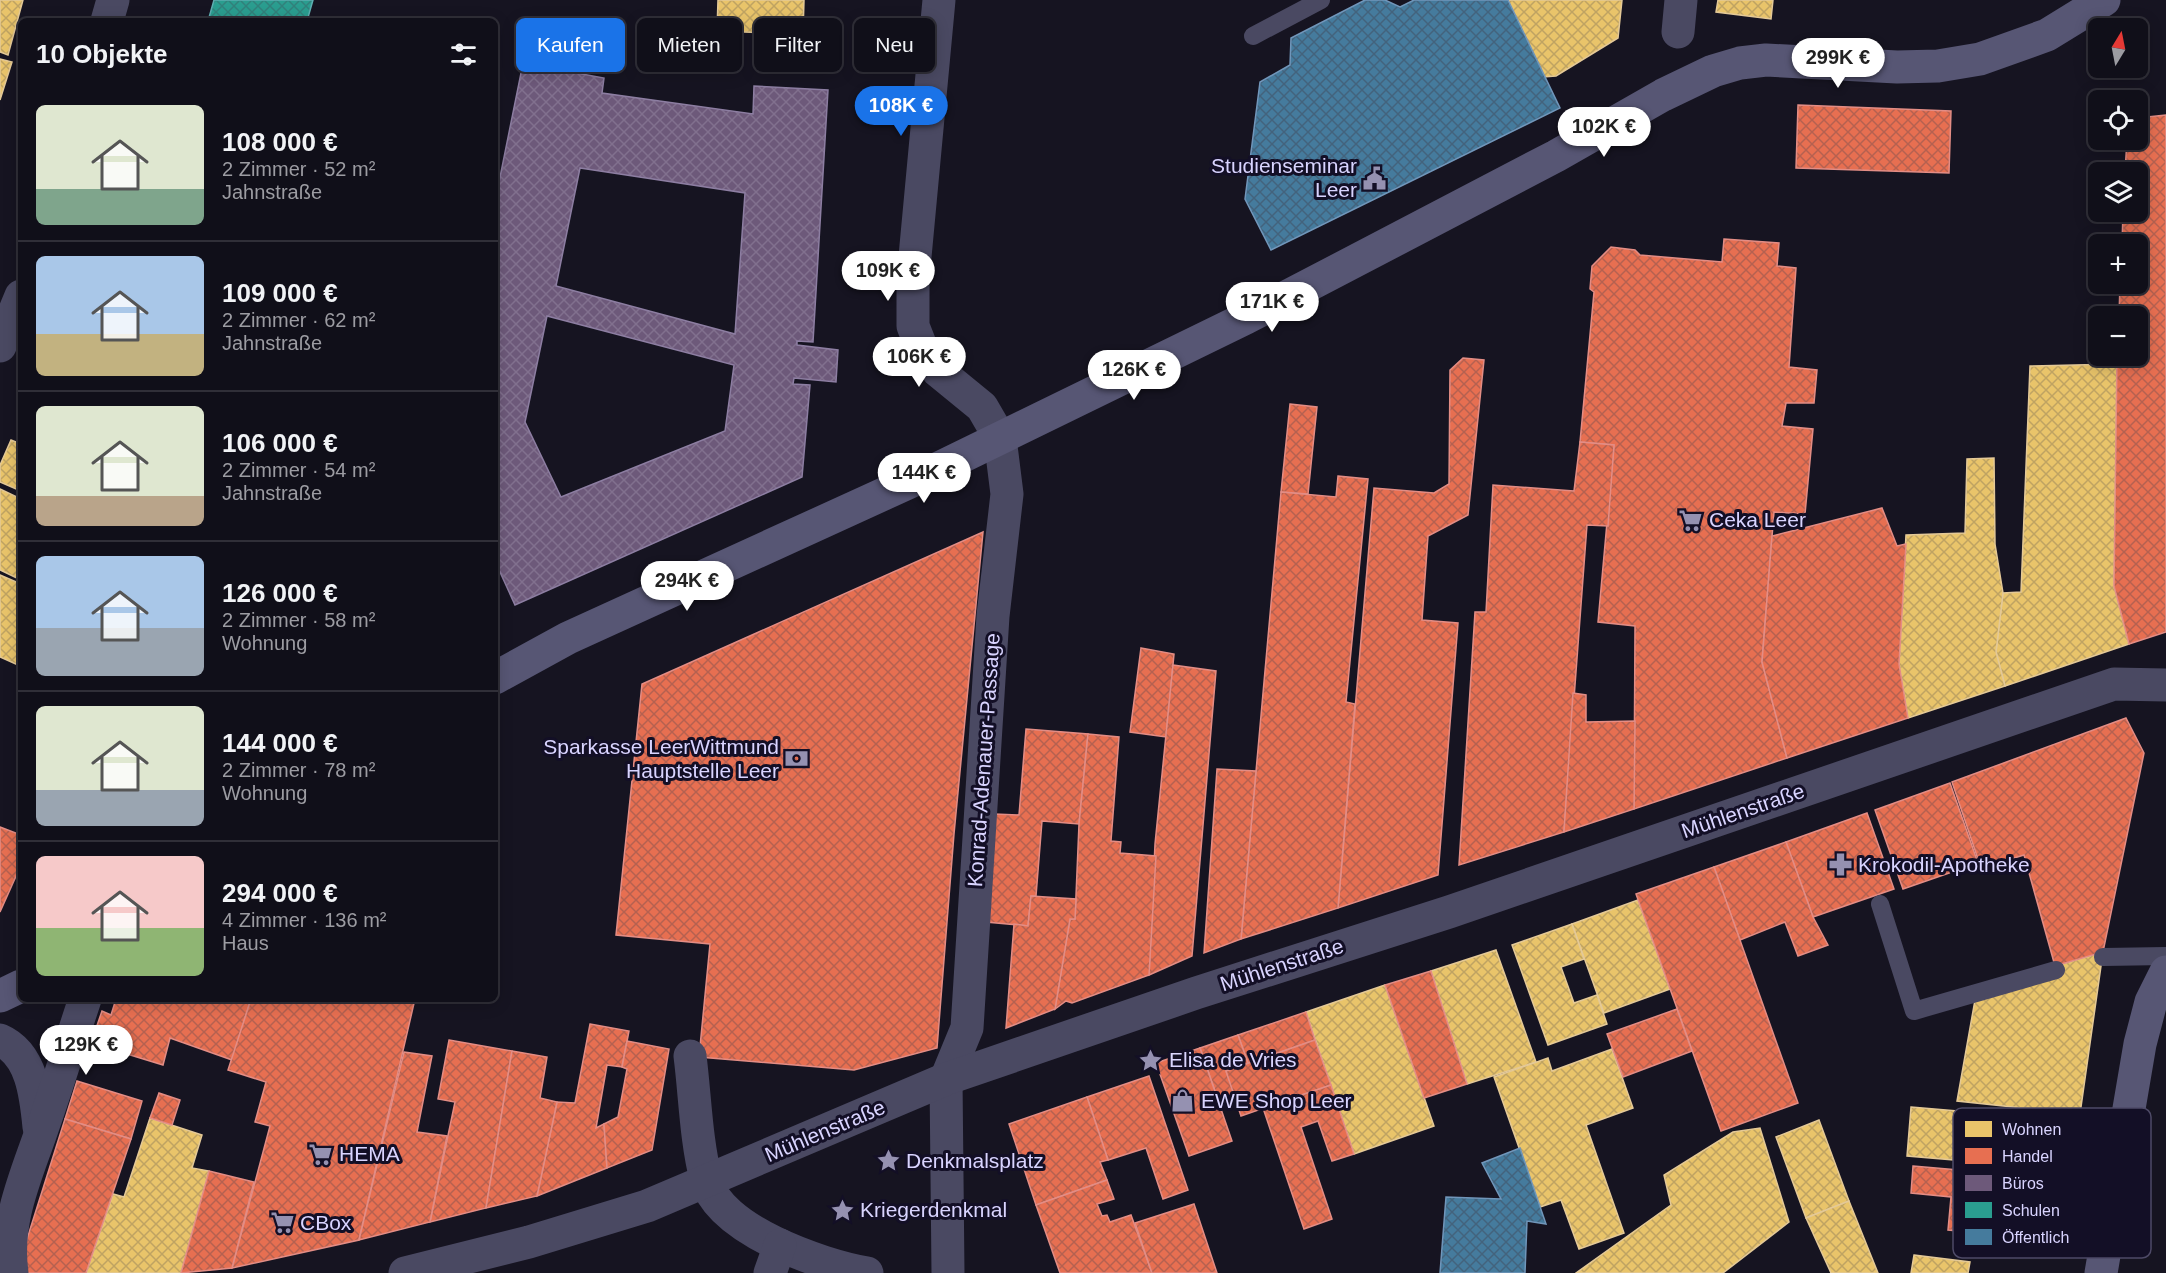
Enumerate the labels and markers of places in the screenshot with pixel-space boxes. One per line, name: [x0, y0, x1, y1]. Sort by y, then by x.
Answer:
pin: 299K €: [1789, 38, 1887, 89]
pin: 108K €: [852, 86, 950, 137]
pin: 102K €: [1555, 107, 1653, 158]
place label: Studienseminar Leer: [1211, 154, 1357, 201]
public building icon: Studienseminar Leer: [1362, 165, 1388, 191]
pin: 109K €: [839, 251, 937, 302]
pin: 171K €: [1223, 282, 1321, 333]
pin: 106K €: [870, 337, 968, 388]
pin: 126K €: [1085, 350, 1183, 401]
pin: 144K €: [875, 453, 973, 504]
supermarket icon: Ceka Leer: [1678, 507, 1704, 533]
place label: Ceka Leer: [1709, 508, 1806, 531]
pin: 294K €: [638, 561, 736, 612]
place label: Sparkasse LeerWittmund Hauptstelle Leer: [543, 735, 779, 782]
bank icon: Sparkasse LeerWittmund Hauptstelle Leer: [784, 746, 810, 772]
pharmacy icon: Krokodil-Apotheke: [1827, 852, 1853, 878]
place label: Krokodil-Apotheke: [1858, 853, 2030, 876]
pin: 129K €: [37, 1025, 135, 1076]
place icon: Elisa de Vries: [1138, 1047, 1164, 1073]
place label: Elisa de Vries: [1169, 1048, 1297, 1071]
shop icon: EWE Shop Leer: [1170, 1088, 1196, 1114]
place label: EWE Shop Leer: [1201, 1089, 1352, 1112]
supermarket icon: HEMA: [308, 1141, 334, 1167]
place label: HEMA: [339, 1142, 400, 1165]
place icon: Denkmalsplatz: [875, 1148, 901, 1174]
place label: Denkmalsplatz: [906, 1149, 1044, 1172]
place icon: Kriegerdenkmal: [829, 1197, 855, 1223]
place label: Kriegerdenkmal: [860, 1198, 1007, 1221]
supermarket icon: CBox: [269, 1210, 295, 1236]
place label: CBox: [300, 1211, 352, 1234]

